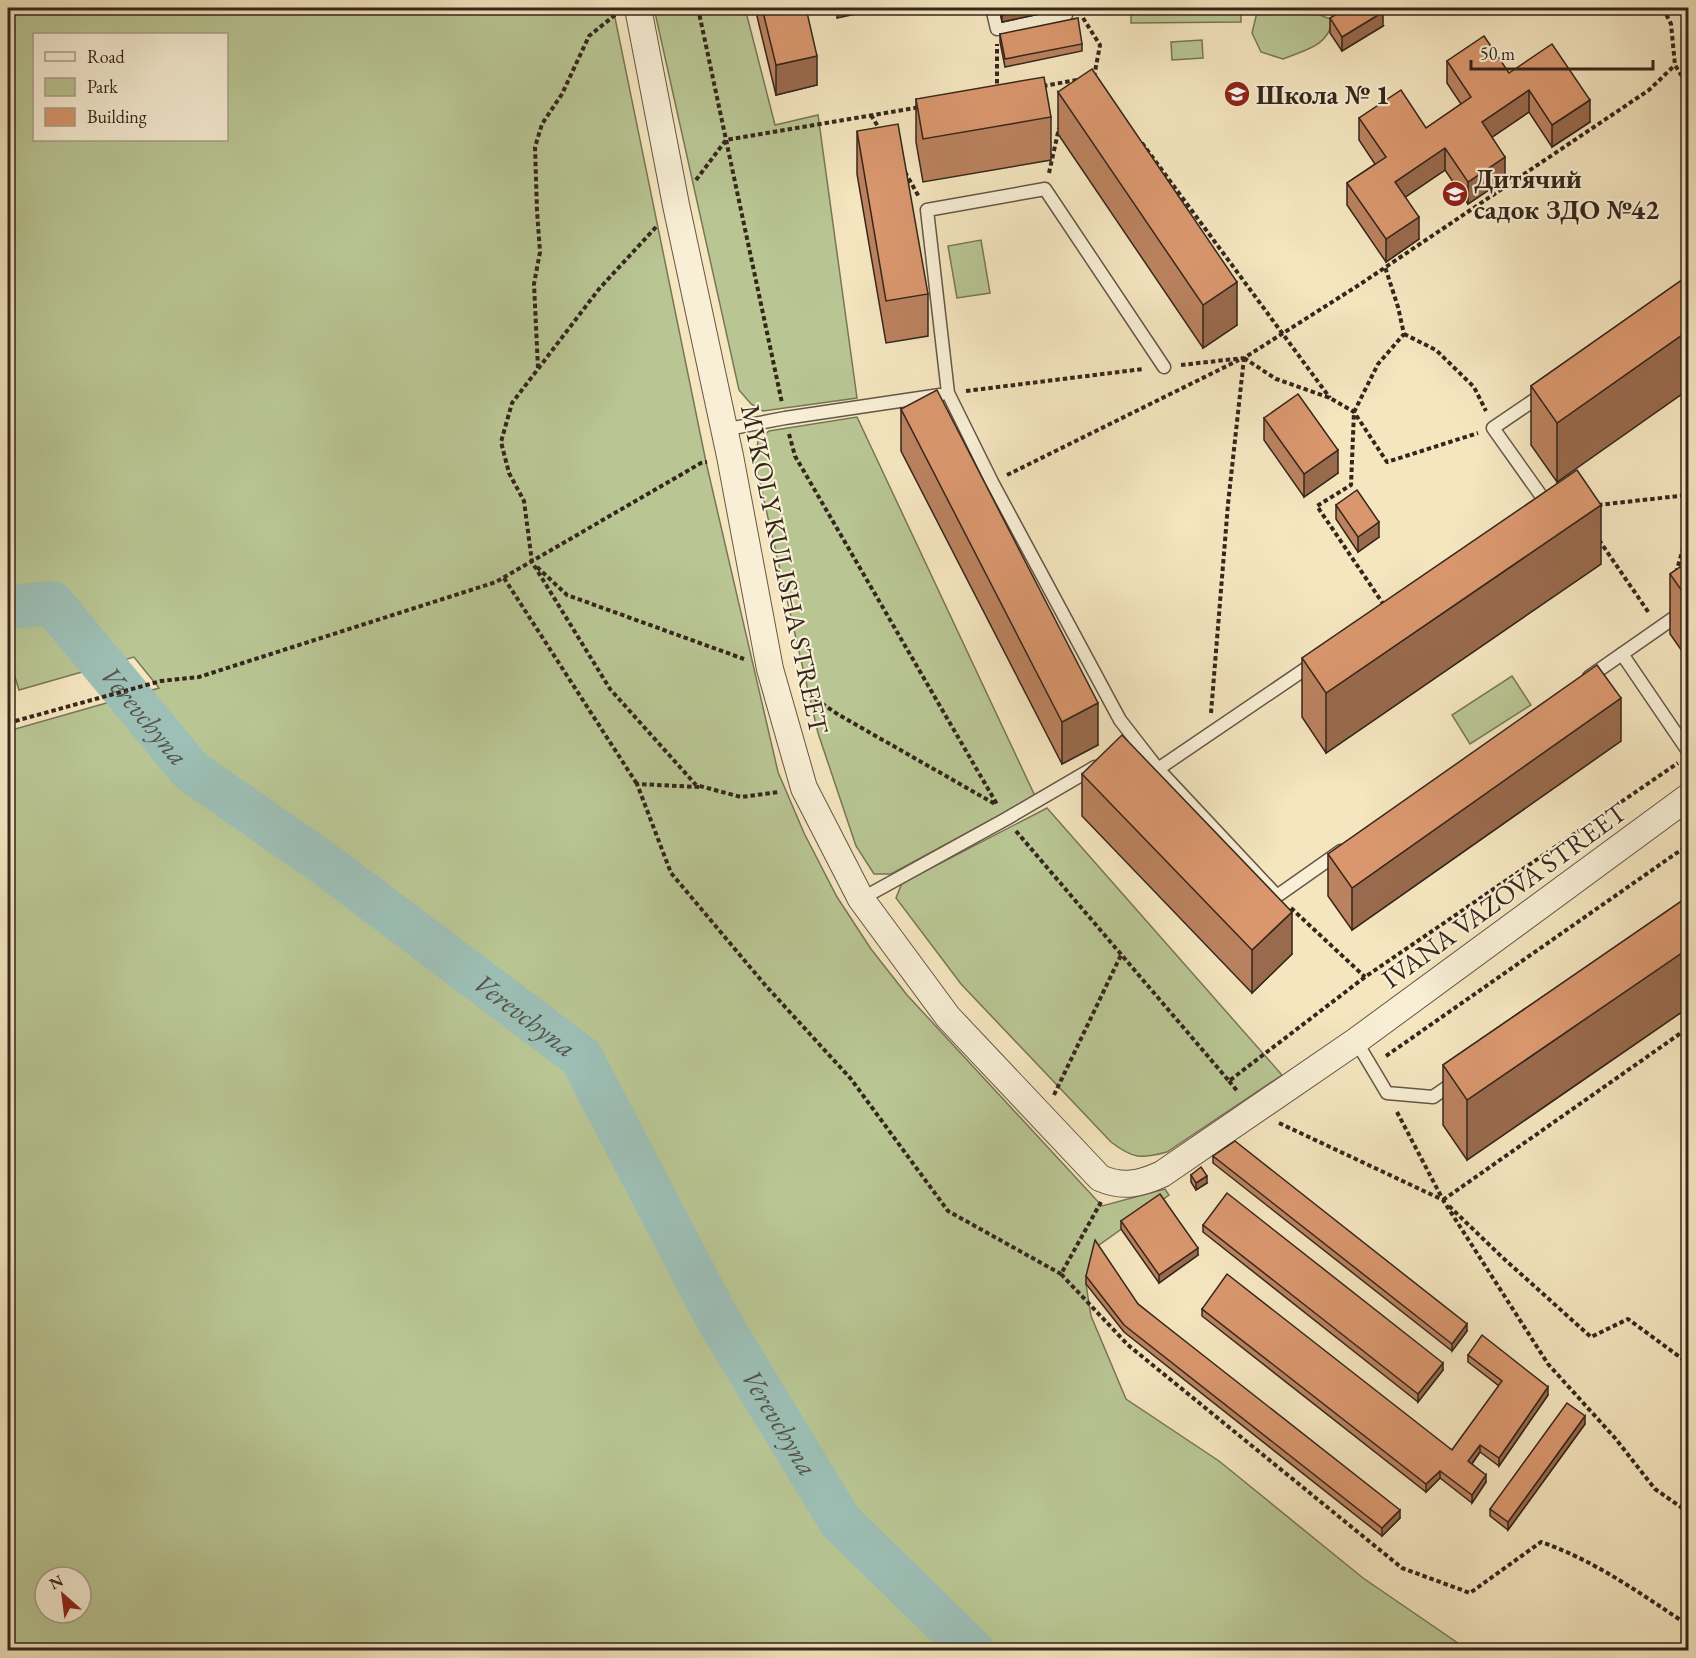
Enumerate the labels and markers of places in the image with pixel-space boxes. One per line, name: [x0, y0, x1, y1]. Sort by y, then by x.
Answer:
place label: Школа № 1: [1256, 77, 1390, 112]
school or university icon: Школа № 1: [1222, 79, 1252, 109]
place label: Дитячий садок ЗДО №42: [1474, 161, 1659, 227]
school or university icon: Дитячий садок ЗДО №42: [1440, 179, 1470, 209]

